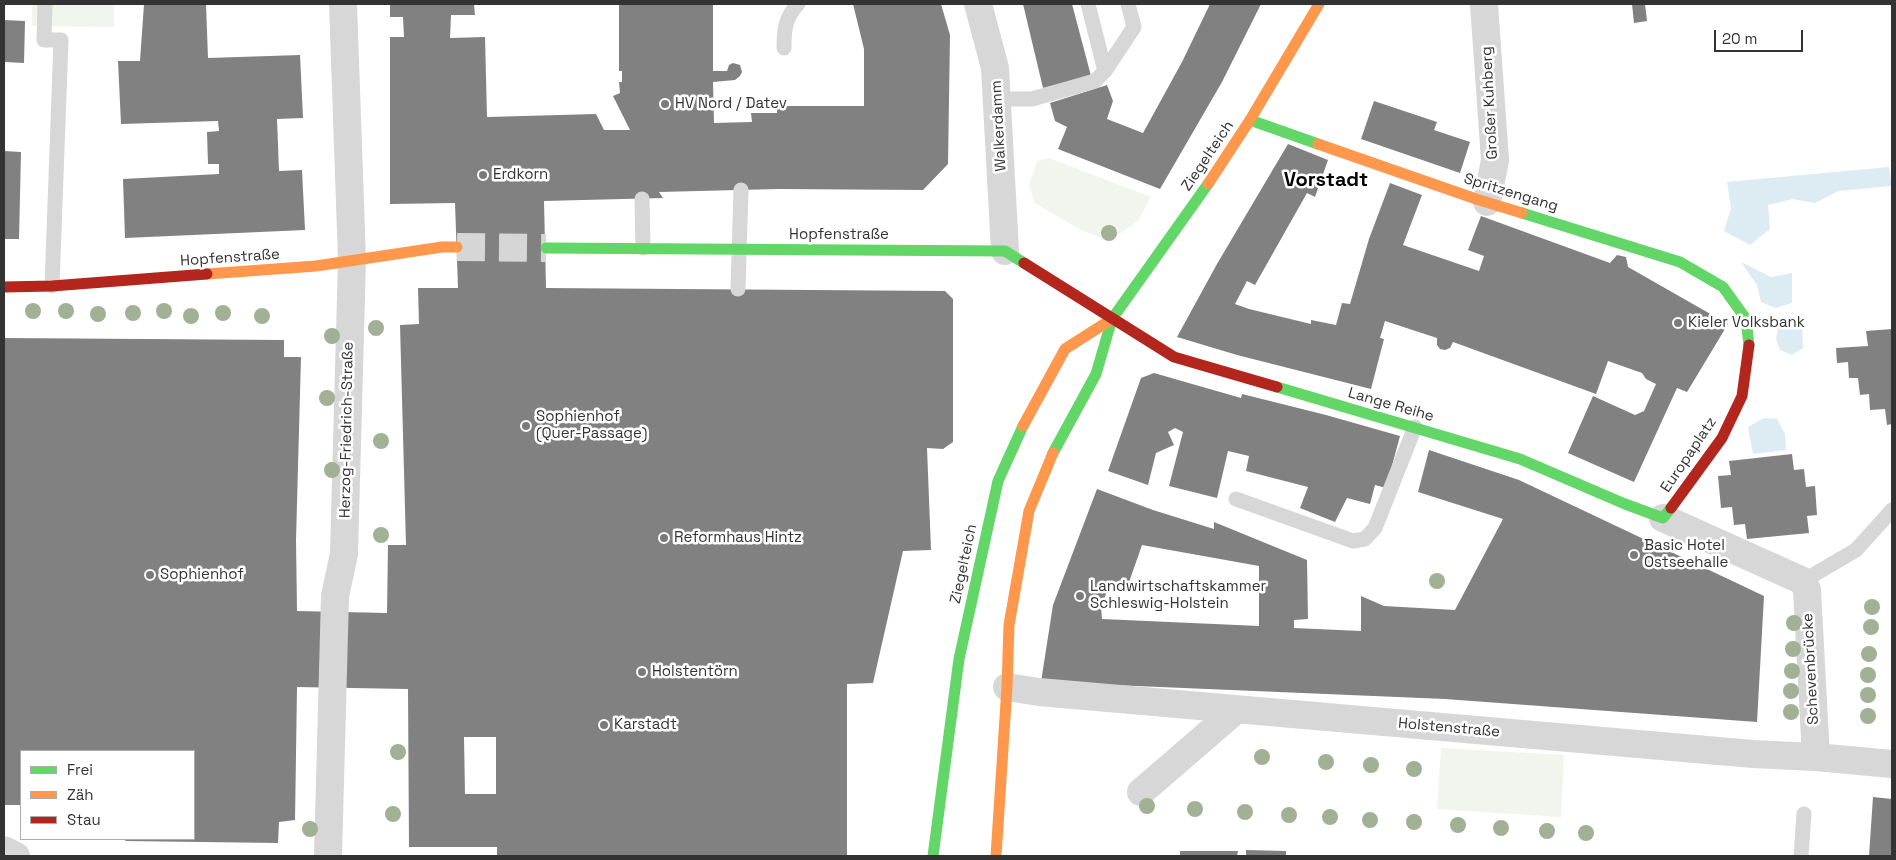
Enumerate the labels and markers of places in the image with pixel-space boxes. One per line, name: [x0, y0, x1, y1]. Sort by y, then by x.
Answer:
place label: HV Nord / Datev: [675, 95, 787, 113]
marker: HV Nord / Datev: [659, 98, 671, 110]
place label: Erdkorn: [493, 166, 548, 184]
marker: Erdkorn: [477, 169, 489, 181]
place label: Kieler Volksbank: [1688, 314, 1805, 332]
marker: Kieler Volksbank: [1672, 317, 1684, 329]
place label: Sophienhof (Quer-Passage): [536, 408, 647, 443]
marker: Sophienhof (Quer-Passage): [520, 420, 532, 432]
place label: Reformhaus Hintz: [674, 529, 802, 547]
marker: Reformhaus Hintz: [658, 532, 670, 544]
place label: Basic Hotel Ostseehalle: [1644, 537, 1728, 572]
marker: Basic Hotel Ostseehalle: [1628, 549, 1640, 561]
place label: Sophienhof: [160, 566, 244, 584]
marker: Sophienhof: [144, 569, 156, 581]
place label: Landwirtschaftskammer Schleswig-Holstein: [1090, 578, 1266, 613]
marker: Landwirtschaftskammer Schleswig-Holstein: [1074, 590, 1086, 602]
place label: Holstentörn: [652, 663, 738, 681]
marker: Holstentörn: [636, 666, 648, 678]
place label: Karstadt: [614, 716, 677, 734]
marker: Karstadt: [598, 719, 610, 731]

